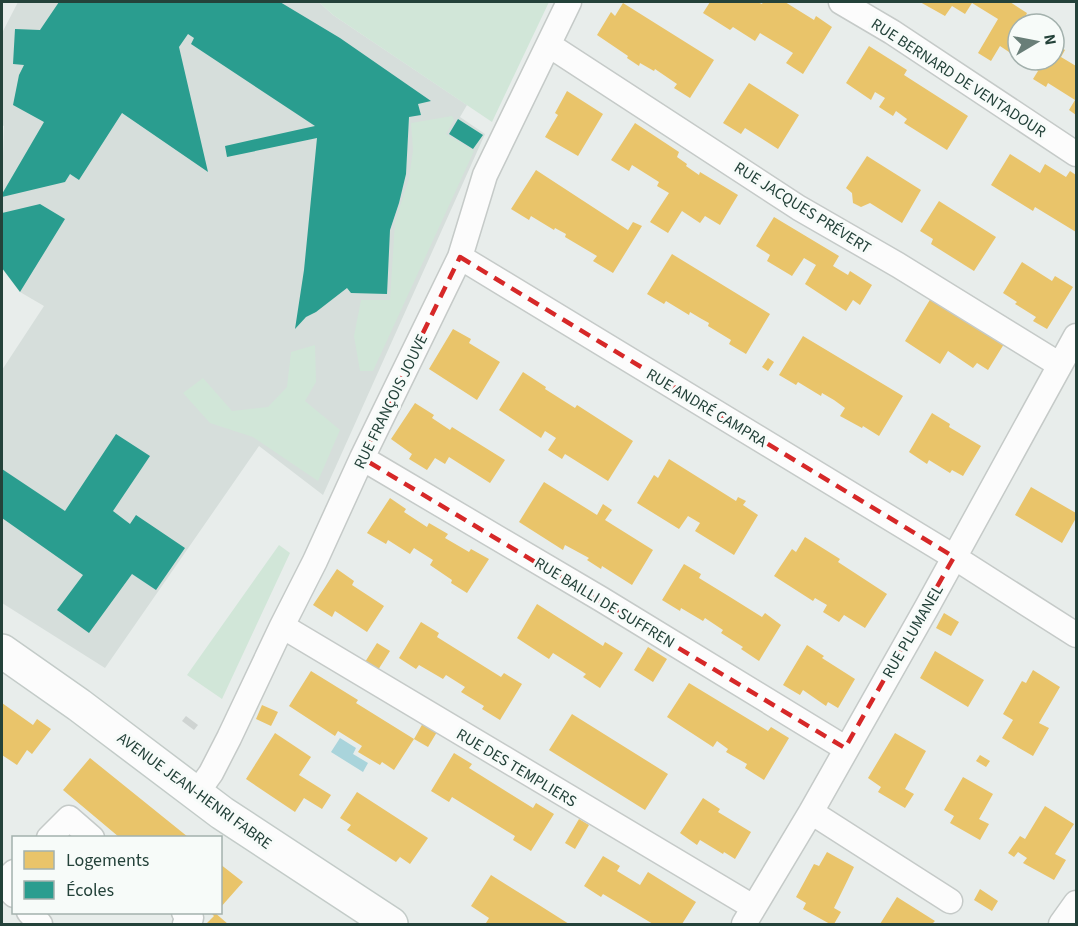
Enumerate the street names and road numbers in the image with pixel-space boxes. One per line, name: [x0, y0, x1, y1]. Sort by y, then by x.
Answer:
street label: RUE BERNARD DE VENTADOUR: [868, 13, 1050, 141]
street label: RUE JACQUES PRÉVERT: [730, 157, 876, 259]
street label: RUE FRANÇOIS JOUVE: [349, 330, 433, 473]
street label: RUE ANDRÉ CAMPRA: [642, 363, 771, 453]
street label: RUE BAILLI DE SUFFREN: [530, 552, 679, 654]
street label: RUE PLUMANEL: [877, 581, 949, 682]
street label: RUE DES TEMPLIERS: [452, 723, 581, 812]
street label: AVENUE JEAN-HENRI FABRE: [113, 727, 276, 854]

